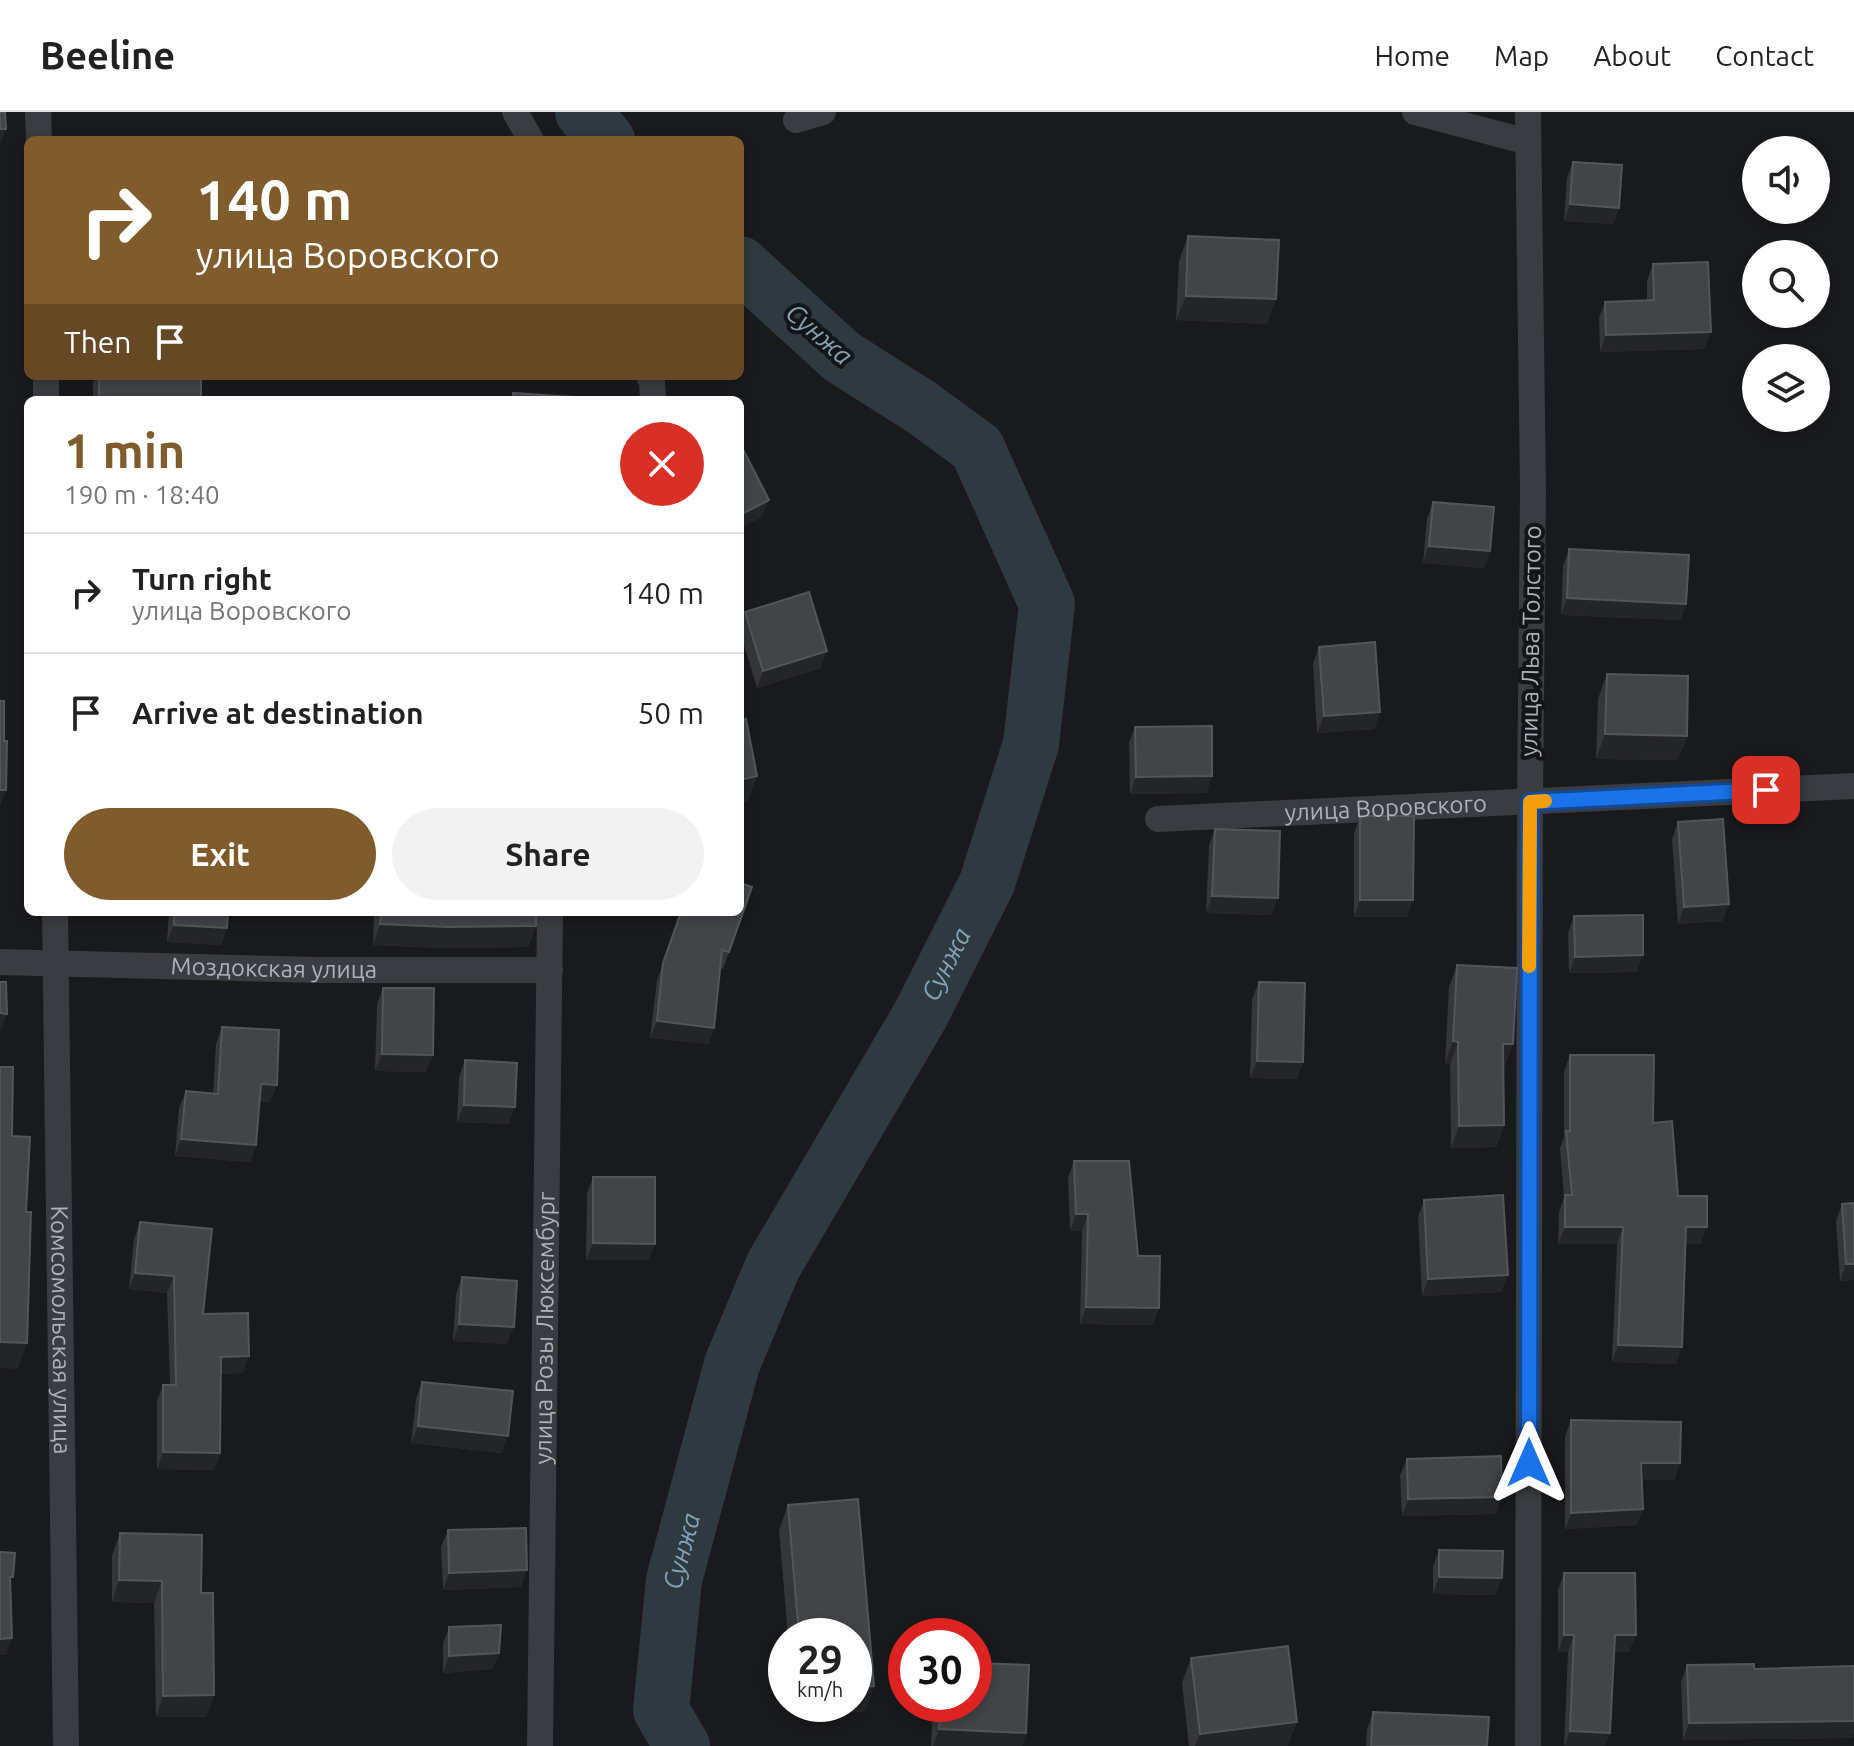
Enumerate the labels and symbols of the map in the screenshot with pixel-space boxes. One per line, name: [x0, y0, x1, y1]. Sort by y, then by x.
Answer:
water label: Сунжа: [780, 297, 858, 370]
street label: улица Льва Толстого: [1515, 525, 1546, 757]
pin: [1732, 756, 1800, 824]
street label: улица Воровского: [1284, 789, 1488, 826]
water label: Сунжа: [915, 923, 976, 1006]
street label: Моздокская улица: [170, 952, 377, 983]
street label: улица Розы Люксембург: [529, 1191, 560, 1465]
street label: Комсомольская улица: [46, 1205, 76, 1455]
position arrow: [1487, 1421, 1571, 1505]
water label: Сунжа: [658, 1510, 705, 1591]
speed limit sign: 30: [888, 1618, 992, 1722]

